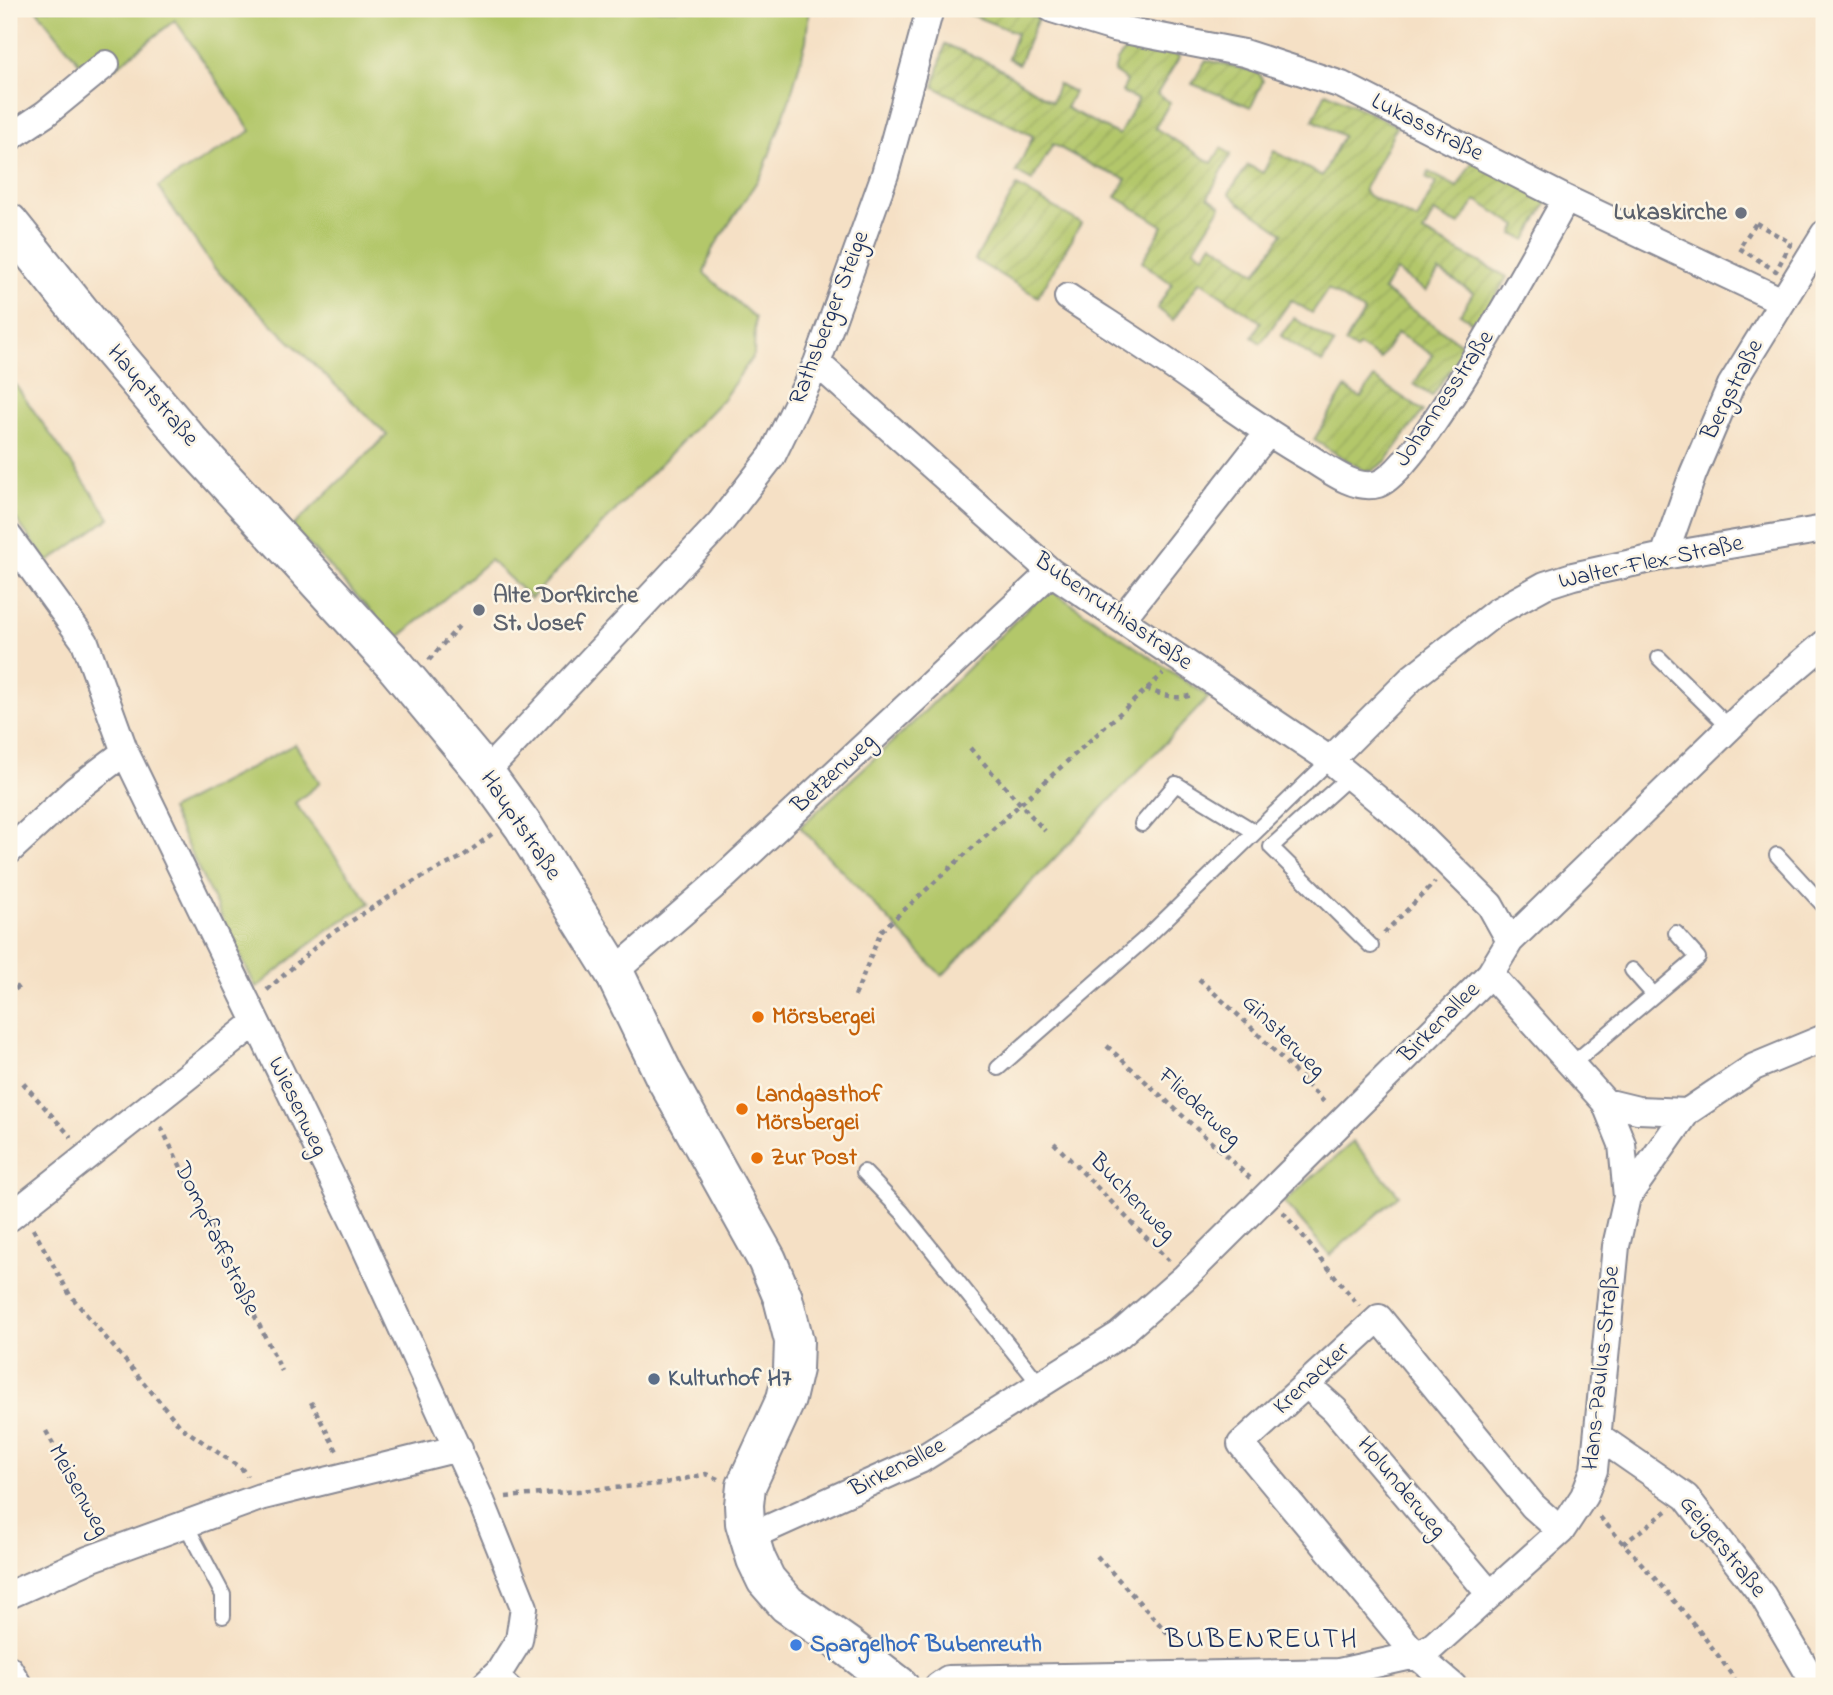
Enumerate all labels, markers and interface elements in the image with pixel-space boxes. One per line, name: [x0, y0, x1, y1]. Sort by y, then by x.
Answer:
street label: Lukasstraße: [1365, 85, 1490, 171]
place label: Lukaskirche: [1614, 196, 1728, 231]
marker: Lukaskirche: [1733, 205, 1749, 221]
street label: Rathsberger Steige: [781, 226, 879, 410]
street label: Johannesstraße: [1386, 323, 1504, 474]
street label: Bergstraße: [1692, 333, 1773, 447]
street label: Hauptstraße: [98, 337, 207, 455]
street label: Walter-Flex-Straße: [1555, 526, 1747, 600]
street label: Bubenruthiastraße: [1026, 543, 1200, 680]
place label: Alte Dorfkirche St. Josef: [493, 579, 639, 642]
marker: Alte Dorfkirche St. Josef: [471, 602, 487, 618]
street label: Betzenweg: [783, 725, 884, 823]
street label: Hauptstraße: [470, 764, 570, 888]
street label: Birkenallee: [1390, 974, 1489, 1073]
street label: Ginsterweg: [1233, 987, 1333, 1087]
place label: Mörsbergei: [772, 1000, 875, 1036]
marker: Mörsbergei: [750, 1009, 766, 1025]
street label: Wiesenweg: [258, 1051, 336, 1163]
street label: Fliederweg: [1148, 1059, 1249, 1156]
place label: Landgasthof Mörsbergei: [756, 1078, 883, 1142]
marker: Landgasthof Mörsbergei: [734, 1101, 750, 1117]
place label: Zur Post: [771, 1141, 858, 1176]
street label: Buchenweg: [1080, 1145, 1183, 1250]
marker: Zur Post: [749, 1150, 765, 1166]
street label: Dompfaffstraße: [163, 1155, 268, 1322]
street label: Hans-Paulus-Straße: [1574, 1264, 1630, 1472]
street label: Krenacker: [1266, 1334, 1359, 1424]
place label: Kulturhof H7: [668, 1362, 792, 1397]
marker: Kulturhof H7: [646, 1371, 662, 1387]
street label: Birkenallee: [843, 1429, 952, 1508]
street label: Holunderweg: [1348, 1429, 1454, 1547]
street label: Meisenweg: [38, 1438, 118, 1544]
street label: Geigerstraße: [1670, 1488, 1774, 1606]
district label: BUBENREUTH: [1164, 1620, 1359, 1661]
place label: Spargelhof Bubenreuth: [810, 1628, 1042, 1664]
marker: Spargelhof Bubenreuth: [788, 1637, 804, 1653]

